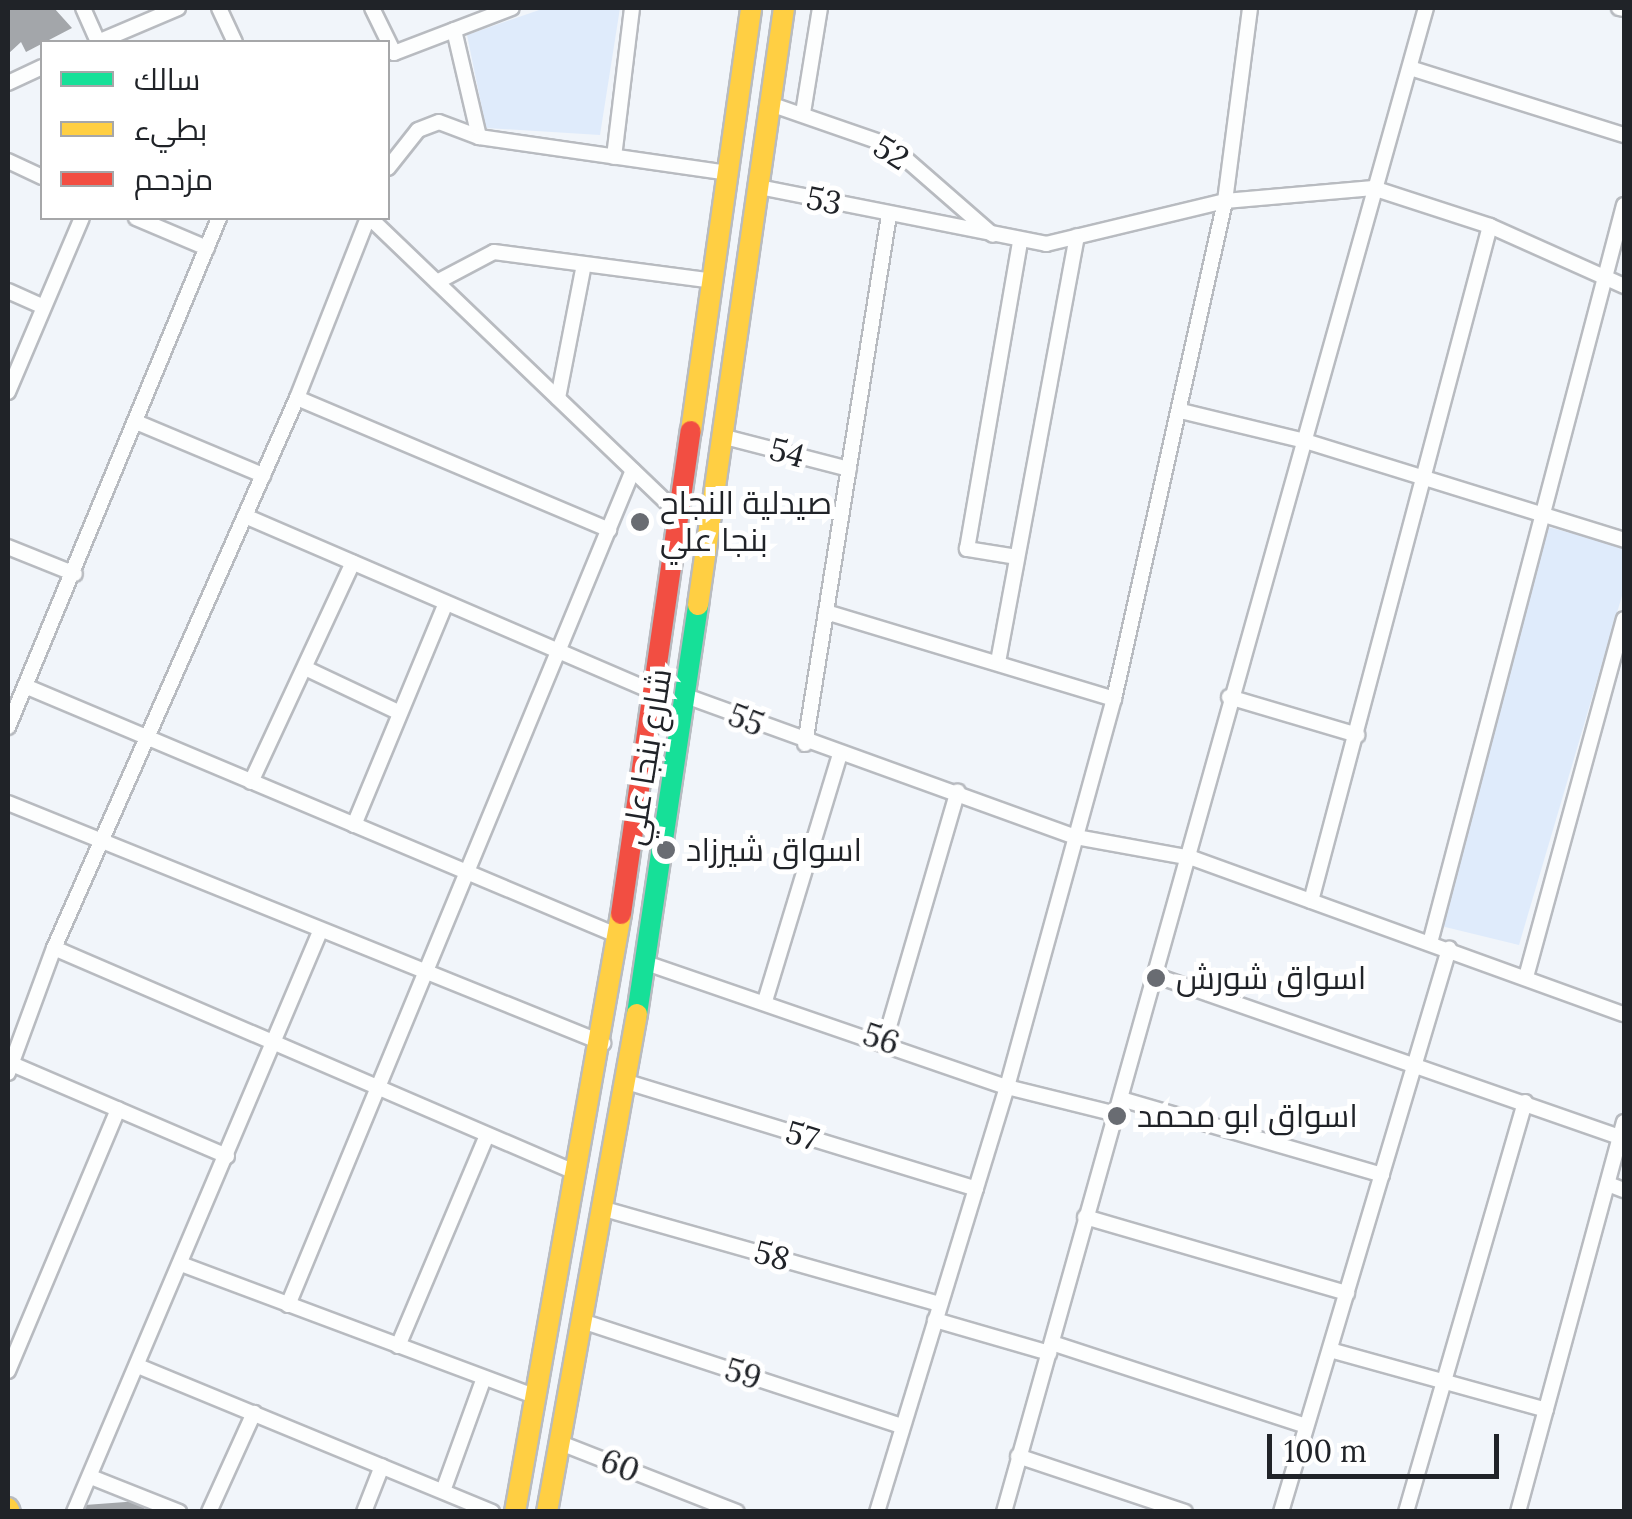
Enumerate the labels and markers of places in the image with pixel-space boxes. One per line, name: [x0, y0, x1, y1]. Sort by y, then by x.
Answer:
place label: صيدلية النجاح بنجا علي: [660, 485, 832, 560]
marker: صيدلية النجاح بنجا علي: [629, 511, 651, 533]
place label: اسواق شيرزاد: [686, 831, 862, 869]
marker: اسواق شيرزاد: [655, 839, 677, 861]
place label: اسواق شورش: [1176, 959, 1366, 997]
marker: اسواق شورش: [1145, 967, 1167, 989]
place label: اسواق ابو محمد: [1137, 1097, 1358, 1135]
marker: اسواق ابو محمد: [1106, 1105, 1128, 1127]

